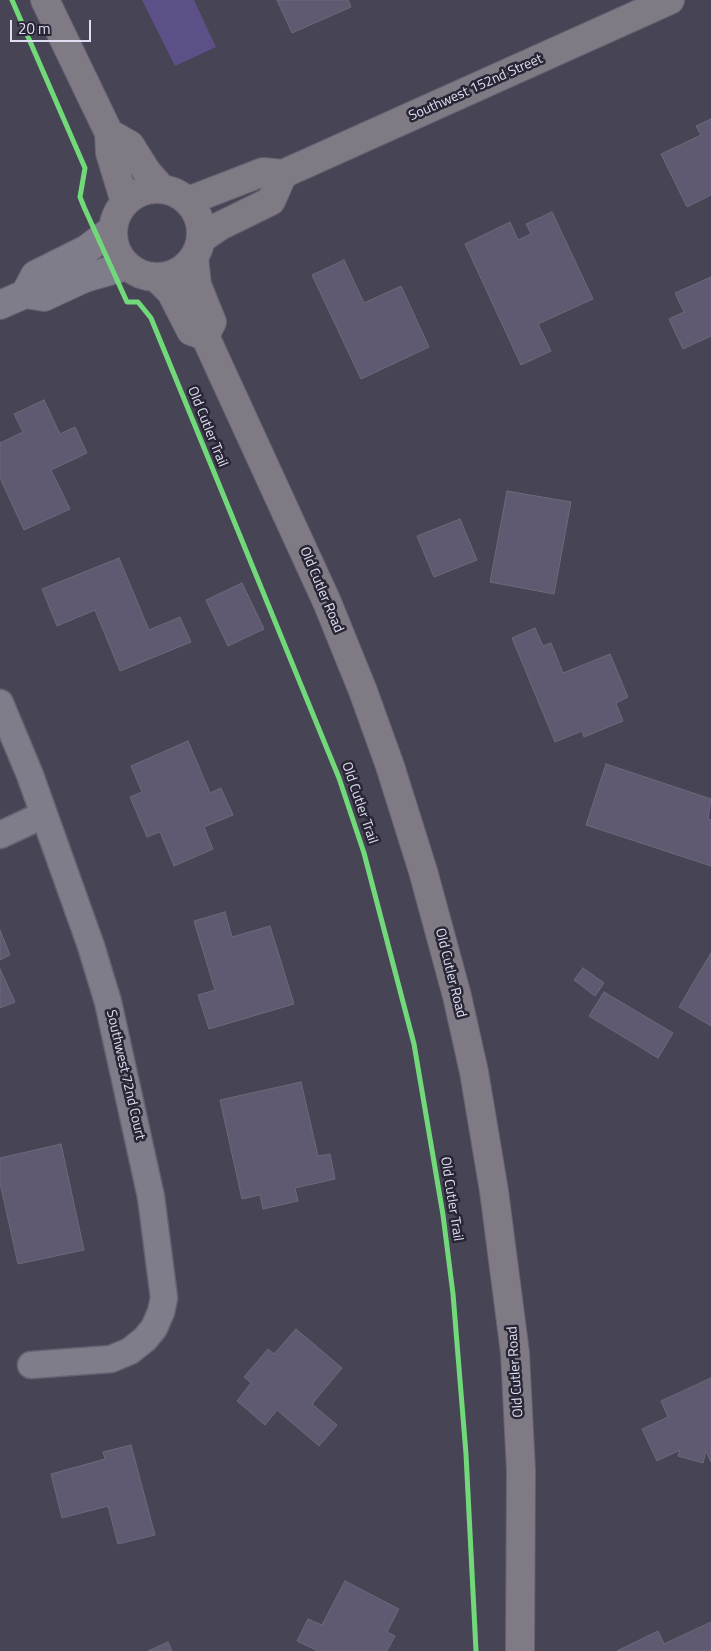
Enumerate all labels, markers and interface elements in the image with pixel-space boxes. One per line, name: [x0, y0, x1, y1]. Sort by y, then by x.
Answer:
scale bar: [12, 10, 94, 42]
text: 20 m: [18, 17, 51, 40]
street label: Southwest 152nd Street: [407, 51, 545, 125]
street label: Old Cutler Trail: [183, 384, 231, 470]
street label: Old Cutler Road: [295, 545, 347, 635]
street label: Old Cutler Trail: [337, 760, 381, 846]
street label: Old Cutler Road: [431, 927, 469, 1019]
street label: Southwest 72nd Court: [102, 1008, 148, 1142]
street label: Old Cutler Trail: [436, 1156, 466, 1242]
street label: Old Cutler Road: [504, 1326, 528, 1418]

